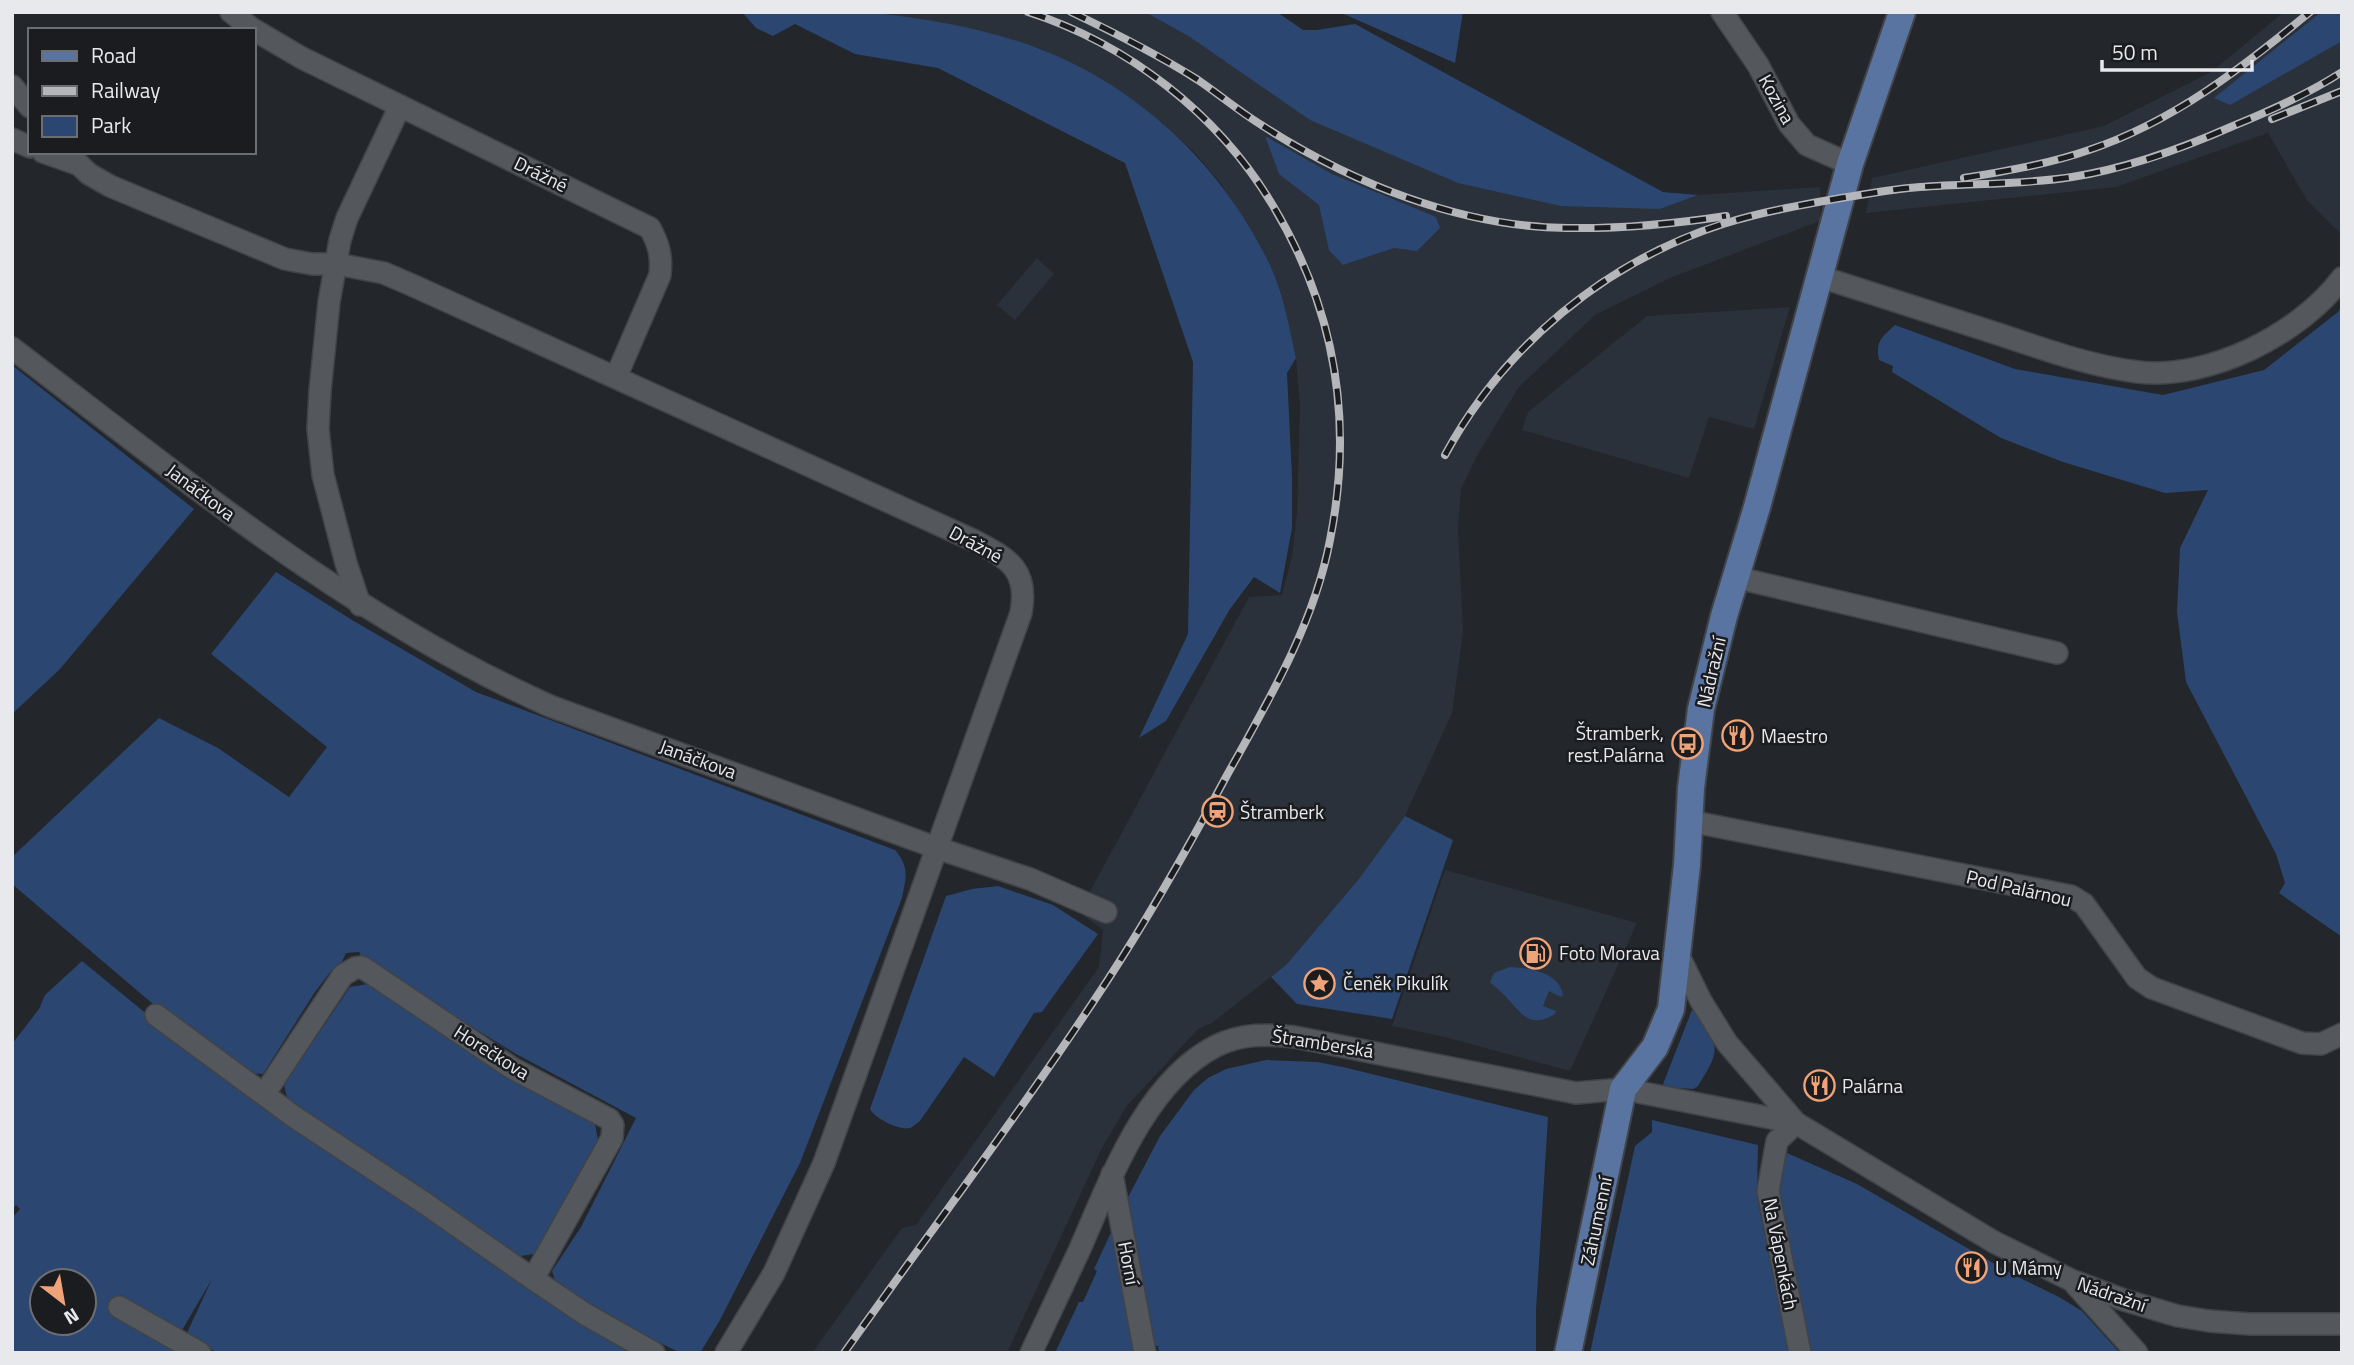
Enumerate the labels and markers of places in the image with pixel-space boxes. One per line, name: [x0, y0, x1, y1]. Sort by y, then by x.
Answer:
place label: Štramberk, rest.Palárna: [1568, 718, 1664, 769]
restaurant icon: Maestro: [1721, 719, 1755, 753]
place label: Maestro: [1761, 721, 1828, 750]
bus stop icon: Štramberk, rest.Palárna: [1670, 727, 1704, 761]
station icon: Štramberk: [1200, 795, 1234, 829]
place label: Štramberk: [1240, 797, 1324, 826]
fuel station icon: Foto Morava: [1519, 936, 1553, 970]
place label: Foto Morava: [1559, 938, 1660, 967]
place icon: Čeněk Pikulík: [1303, 966, 1337, 1000]
place label: Čeněk Pikulík: [1343, 968, 1448, 997]
restaurant icon: Palárna: [1802, 1069, 1836, 1103]
place label: Palárna: [1842, 1071, 1903, 1100]
restaurant icon: U Mámy: [1955, 1251, 1989, 1285]
place label: U Mámy: [1995, 1253, 2062, 1282]

